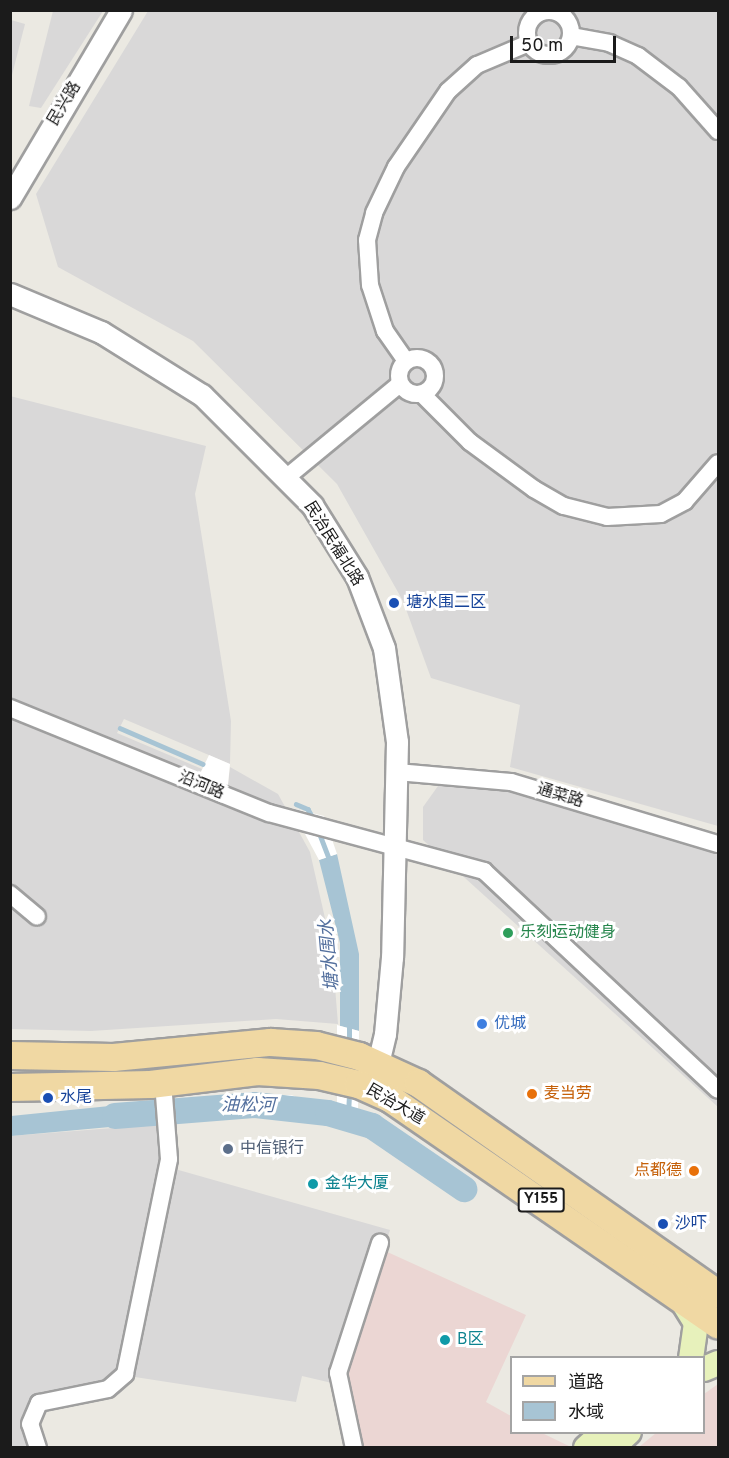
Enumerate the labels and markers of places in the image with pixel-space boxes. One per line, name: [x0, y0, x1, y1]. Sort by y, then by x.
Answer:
place label: 塘水围二区: [406, 593, 486, 613]
marker: 塘水围二区: [387, 596, 401, 610]
place label: 乐刻·运动健身: [520, 923, 616, 943]
marker: 乐刻·运动健身: [501, 926, 515, 940]
place label: 优城: [494, 1014, 526, 1034]
marker: 优城: [475, 1017, 489, 1031]
place label: 麦当劳: [544, 1084, 592, 1104]
marker: 麦当劳: [525, 1087, 539, 1101]
place label: 水尾: [60, 1088, 92, 1108]
marker: 水尾: [41, 1091, 55, 1105]
place label: 中信银行: [240, 1139, 304, 1159]
marker: 中信银行: [221, 1142, 235, 1156]
place label: 点都德: [634, 1161, 682, 1181]
marker: 点都德: [687, 1164, 701, 1178]
place label: 金华大厦: [325, 1174, 389, 1194]
marker: 金华大厦: [306, 1177, 320, 1191]
place label: 沙吓: [675, 1214, 707, 1234]
marker: 沙吓: [656, 1217, 670, 1231]
place label: B区: [457, 1330, 483, 1350]
marker: B区: [438, 1333, 452, 1347]

